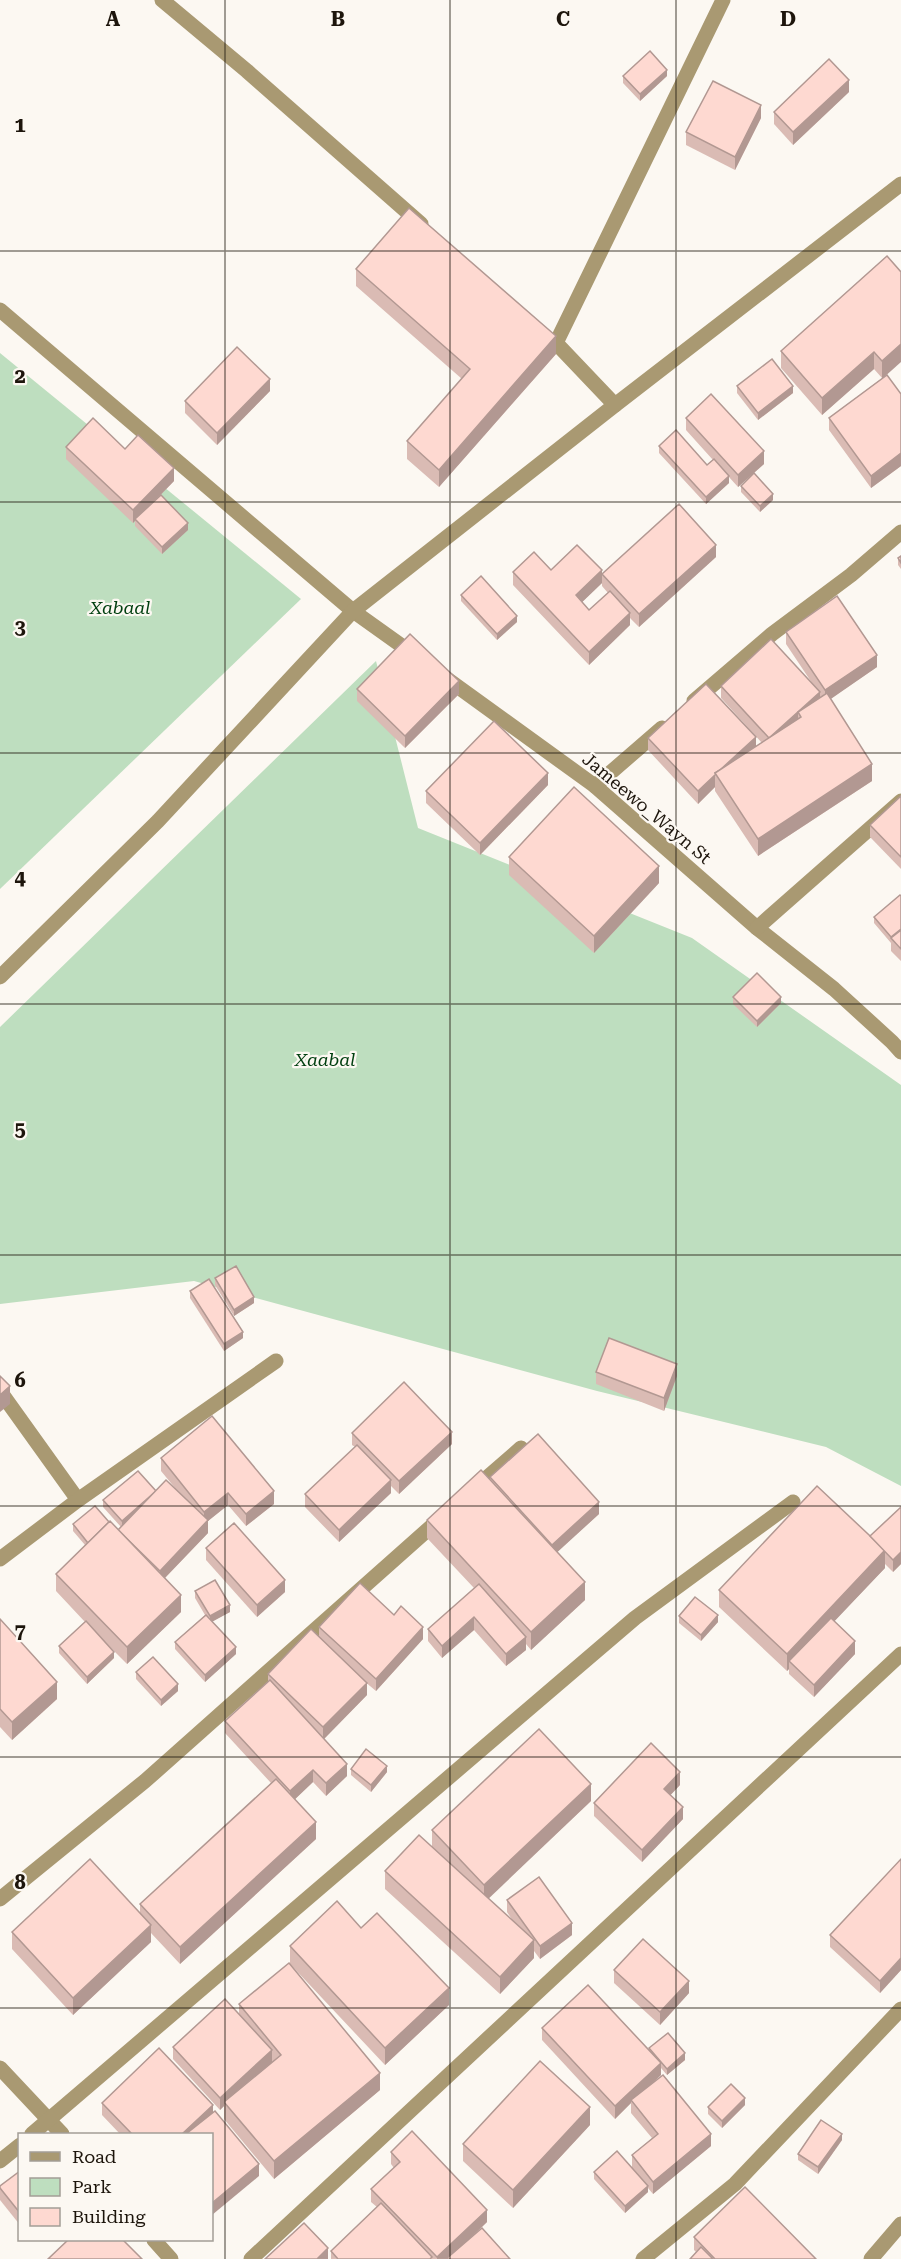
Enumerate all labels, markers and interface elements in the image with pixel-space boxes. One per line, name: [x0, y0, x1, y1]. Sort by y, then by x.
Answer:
text: A: [106, 7, 121, 31]
text: B: [331, 7, 345, 31]
text: C: [556, 7, 570, 31]
text: D: [780, 7, 796, 31]
text: 1: [14, 113, 26, 137]
text: 2: [14, 364, 26, 388]
park label: Xabaal: [89, 597, 150, 618]
text: 3: [14, 615, 26, 639]
street label: Jameewo_Wayn St: [578, 748, 716, 868]
text: 4: [14, 866, 26, 890]
park label: Xaabal: [294, 1049, 355, 1070]
text: 5: [14, 1117, 26, 1141]
text: 6: [14, 1368, 26, 1392]
text: 7: [14, 1619, 26, 1643]
text: 8: [14, 1870, 26, 1894]
legend: [18, 2133, 213, 2241]
text: Road: [72, 2146, 117, 2167]
text: Park: [72, 2176, 112, 2197]
text: Building: [72, 2206, 146, 2227]

